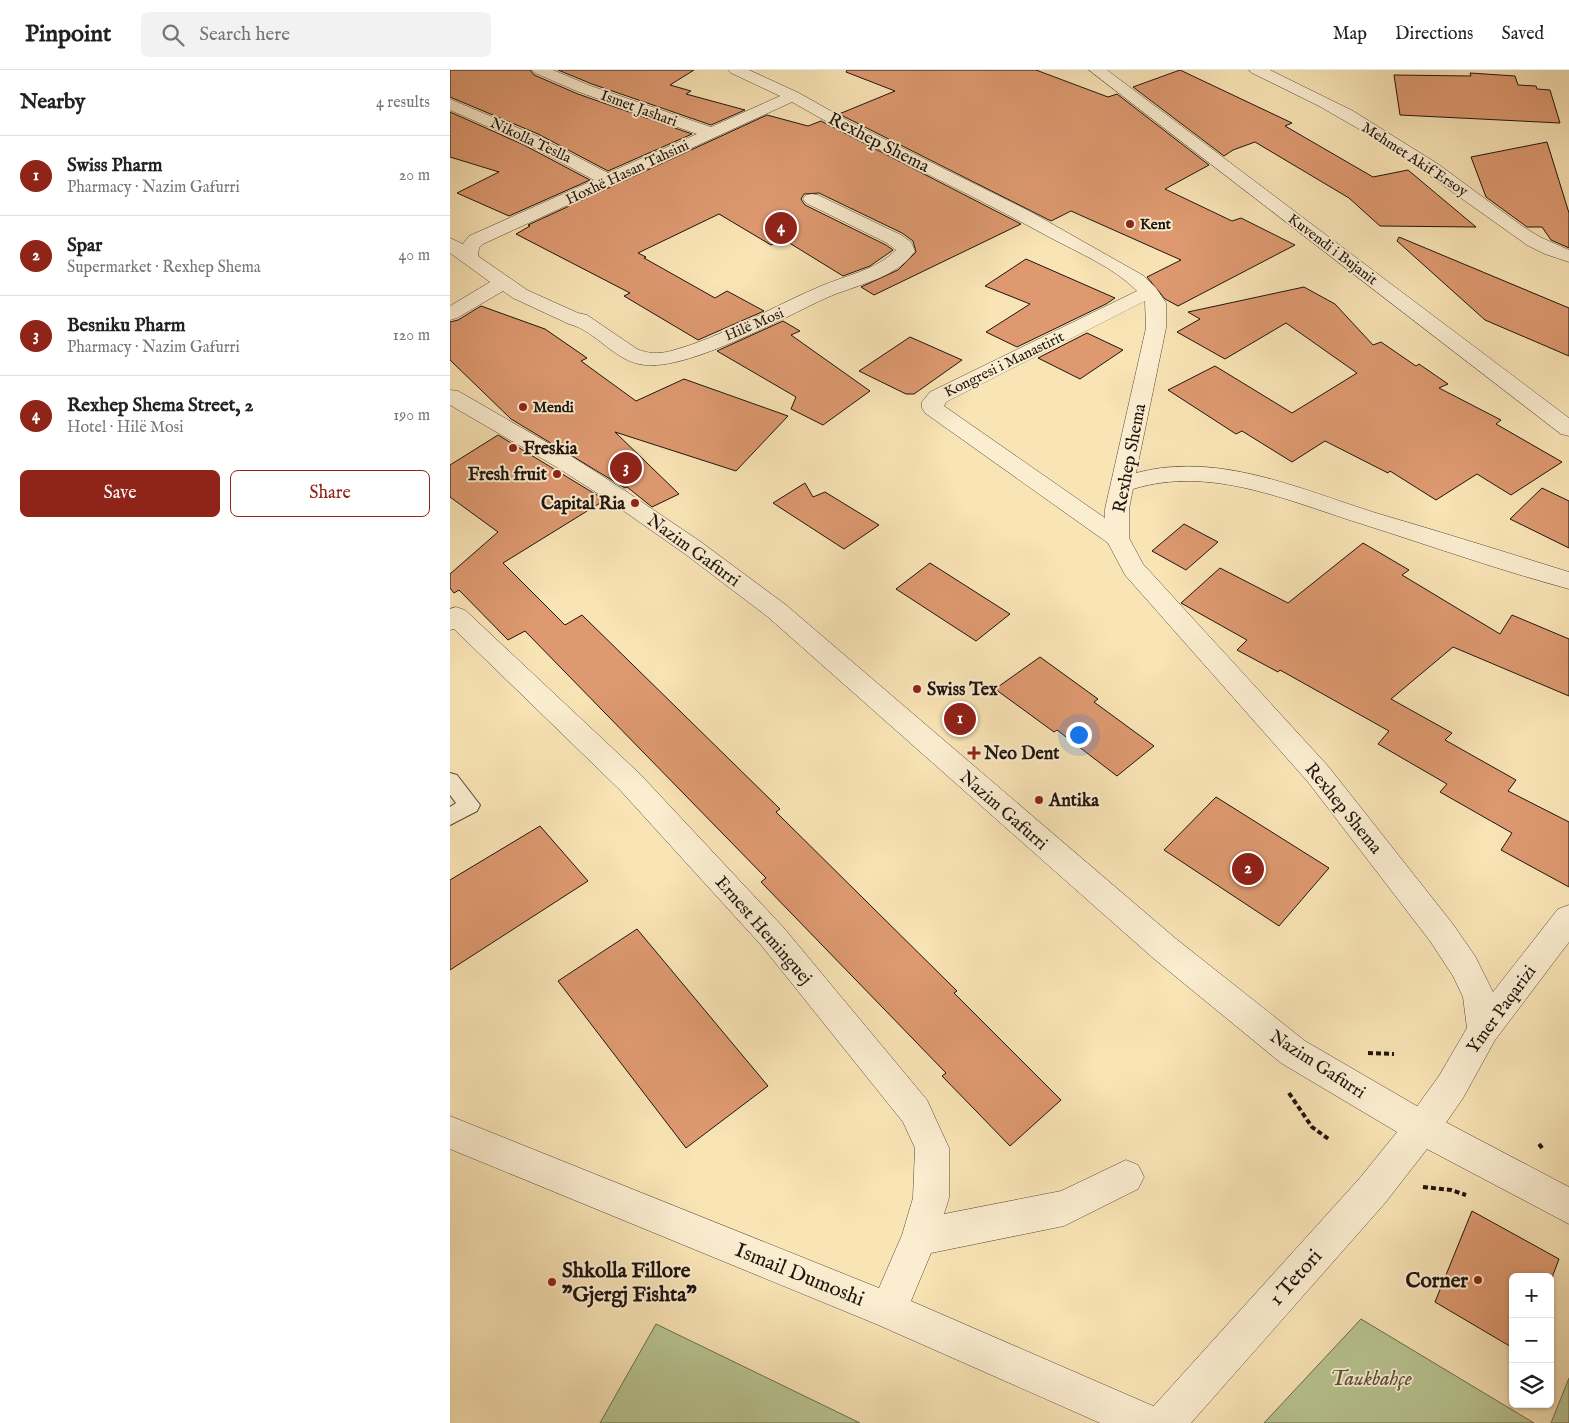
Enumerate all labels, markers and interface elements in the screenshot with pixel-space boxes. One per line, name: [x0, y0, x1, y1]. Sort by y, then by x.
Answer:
search box: [141, 12, 491, 57]
text: Pinpoint: [25, 19, 111, 50]
icon: search: [159, 21, 187, 49]
text: Search here: [199, 23, 290, 47]
text: Map: [1333, 23, 1367, 46]
text: Directions: [1395, 23, 1473, 46]
text: Saved: [1501, 23, 1544, 46]
street label: Ismet Jashari: [598, 86, 680, 131]
text: Nearby: [20, 89, 85, 116]
text: 4 results: [376, 93, 430, 113]
street label: Rexhep Shema: [824, 108, 933, 179]
street label: Nikolla Teslla: [487, 113, 575, 168]
street label: Mehmet Akif Ersoy: [1358, 118, 1472, 201]
street label: Hoxhë Hasan Tahsini: [563, 136, 692, 209]
text: Swiss Pharm: [67, 154, 163, 178]
text: 1: [33, 166, 39, 186]
text: 20 m: [399, 166, 430, 186]
text: Pharmacy · Nazim Gafurri: [67, 178, 240, 198]
pin: 4: [765, 209, 797, 247]
street label: Kuvendi i Bujanit: [1284, 209, 1381, 289]
place label: Kent: [1140, 215, 1172, 234]
marker: Kent: [1124, 218, 1136, 230]
text: Spar: [67, 234, 102, 258]
text: 2: [32, 246, 40, 266]
text: 40 m: [398, 246, 430, 266]
text: Supermarket · Rexhep Shema: [67, 258, 261, 278]
street label: Hilë Mosi: [722, 304, 787, 345]
text: Besniku Pharm: [67, 314, 185, 338]
text: 3: [33, 326, 39, 346]
text: 120 m: [393, 326, 430, 346]
street label: Kongresi i Manastirit: [941, 327, 1067, 402]
text: Pharmacy · Nazim Gafurri: [67, 338, 240, 358]
text: Rexhep Shema Street, 2: [67, 394, 253, 418]
place label: Mendi: [533, 398, 574, 417]
marker: Mendi: [517, 401, 529, 413]
street label: Rexhep Shema: [1109, 401, 1152, 515]
text: 4: [32, 406, 40, 426]
text: 190 m: [393, 406, 430, 426]
text: Hotel · Hilë Mosi: [67, 418, 183, 438]
place label: Freskia: [523, 438, 579, 461]
marker: Freskia: [507, 442, 519, 454]
pin: 3: [610, 449, 642, 487]
place label: Fresh fruit: [468, 464, 548, 487]
marker: Fresh fruit: [551, 468, 563, 480]
button: Save: [20, 470, 220, 517]
button: Share: [230, 470, 430, 517]
place label: Capital Ria: [541, 493, 626, 516]
marker: Capital Ria: [629, 497, 641, 509]
street label: Nazim Gafurri: [642, 510, 744, 593]
place label: Swiss Tex: [927, 679, 998, 702]
marker: Swiss Tex: [911, 683, 923, 695]
pin: 1: [944, 700, 976, 738]
your location: [1066, 722, 1092, 748]
place label: Neo Dent: [983, 743, 1060, 766]
marker: Neo Dent: [968, 747, 980, 759]
street label: Rexhep Shema: [1299, 759, 1387, 859]
street label: Nazim Gafurri: [954, 766, 1052, 856]
place label: Antika: [1048, 790, 1100, 813]
marker: Antika: [1033, 794, 1045, 806]
pin: 2: [1232, 850, 1264, 888]
street label: Ernest Heminguej: [709, 872, 816, 990]
street label: Ymer Paqarizi: [1462, 961, 1542, 1059]
street label: Nazim Gafurri: [1265, 1026, 1370, 1105]
street label: Ismail Dumoshi: [731, 1237, 868, 1314]
street label: 1 Tetori: [1264, 1244, 1329, 1312]
place label: Shkolla Fillore "Gjergj Fishta": [562, 1258, 697, 1309]
place label: Corner: [1405, 1268, 1468, 1295]
map controls: [1509, 1273, 1554, 1408]
button: +: [1509, 1273, 1554, 1318]
marker: Corner: [1472, 1274, 1484, 1286]
marker: Shkolla Fillore "Gjergj Fishta": [546, 1276, 558, 1288]
button: −: [1509, 1318, 1554, 1363]
button: layers: [1509, 1363, 1554, 1408]
park label: Taukbahçe: [1330, 1366, 1412, 1393]

